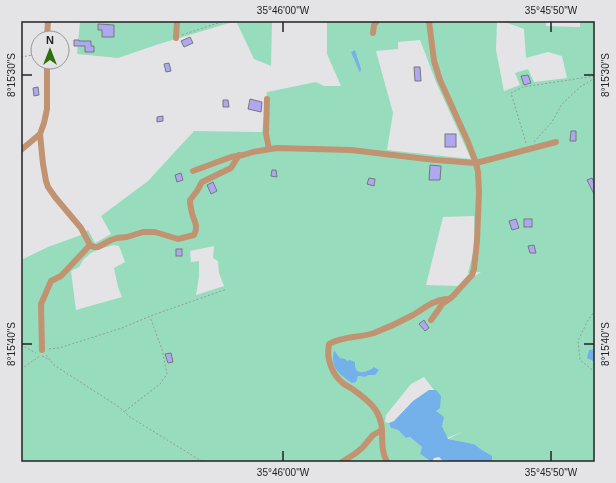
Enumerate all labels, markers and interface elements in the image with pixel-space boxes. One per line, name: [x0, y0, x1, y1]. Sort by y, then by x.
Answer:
text: 35°46'00"W: [257, 5, 310, 16]
text: 35°45'50"W: [525, 5, 578, 16]
north arrow: [30, 30, 70, 70]
text: N: [46, 34, 54, 46]
text: 8°15'30"S: [6, 53, 17, 97]
text: 8°15'30"S: [600, 53, 611, 97]
text: 8°15'40"S: [6, 322, 17, 366]
text: 8°15'40"S: [600, 322, 611, 366]
text: 35°46'00"W: [257, 467, 310, 478]
text: 35°45'50"W: [525, 467, 578, 478]

